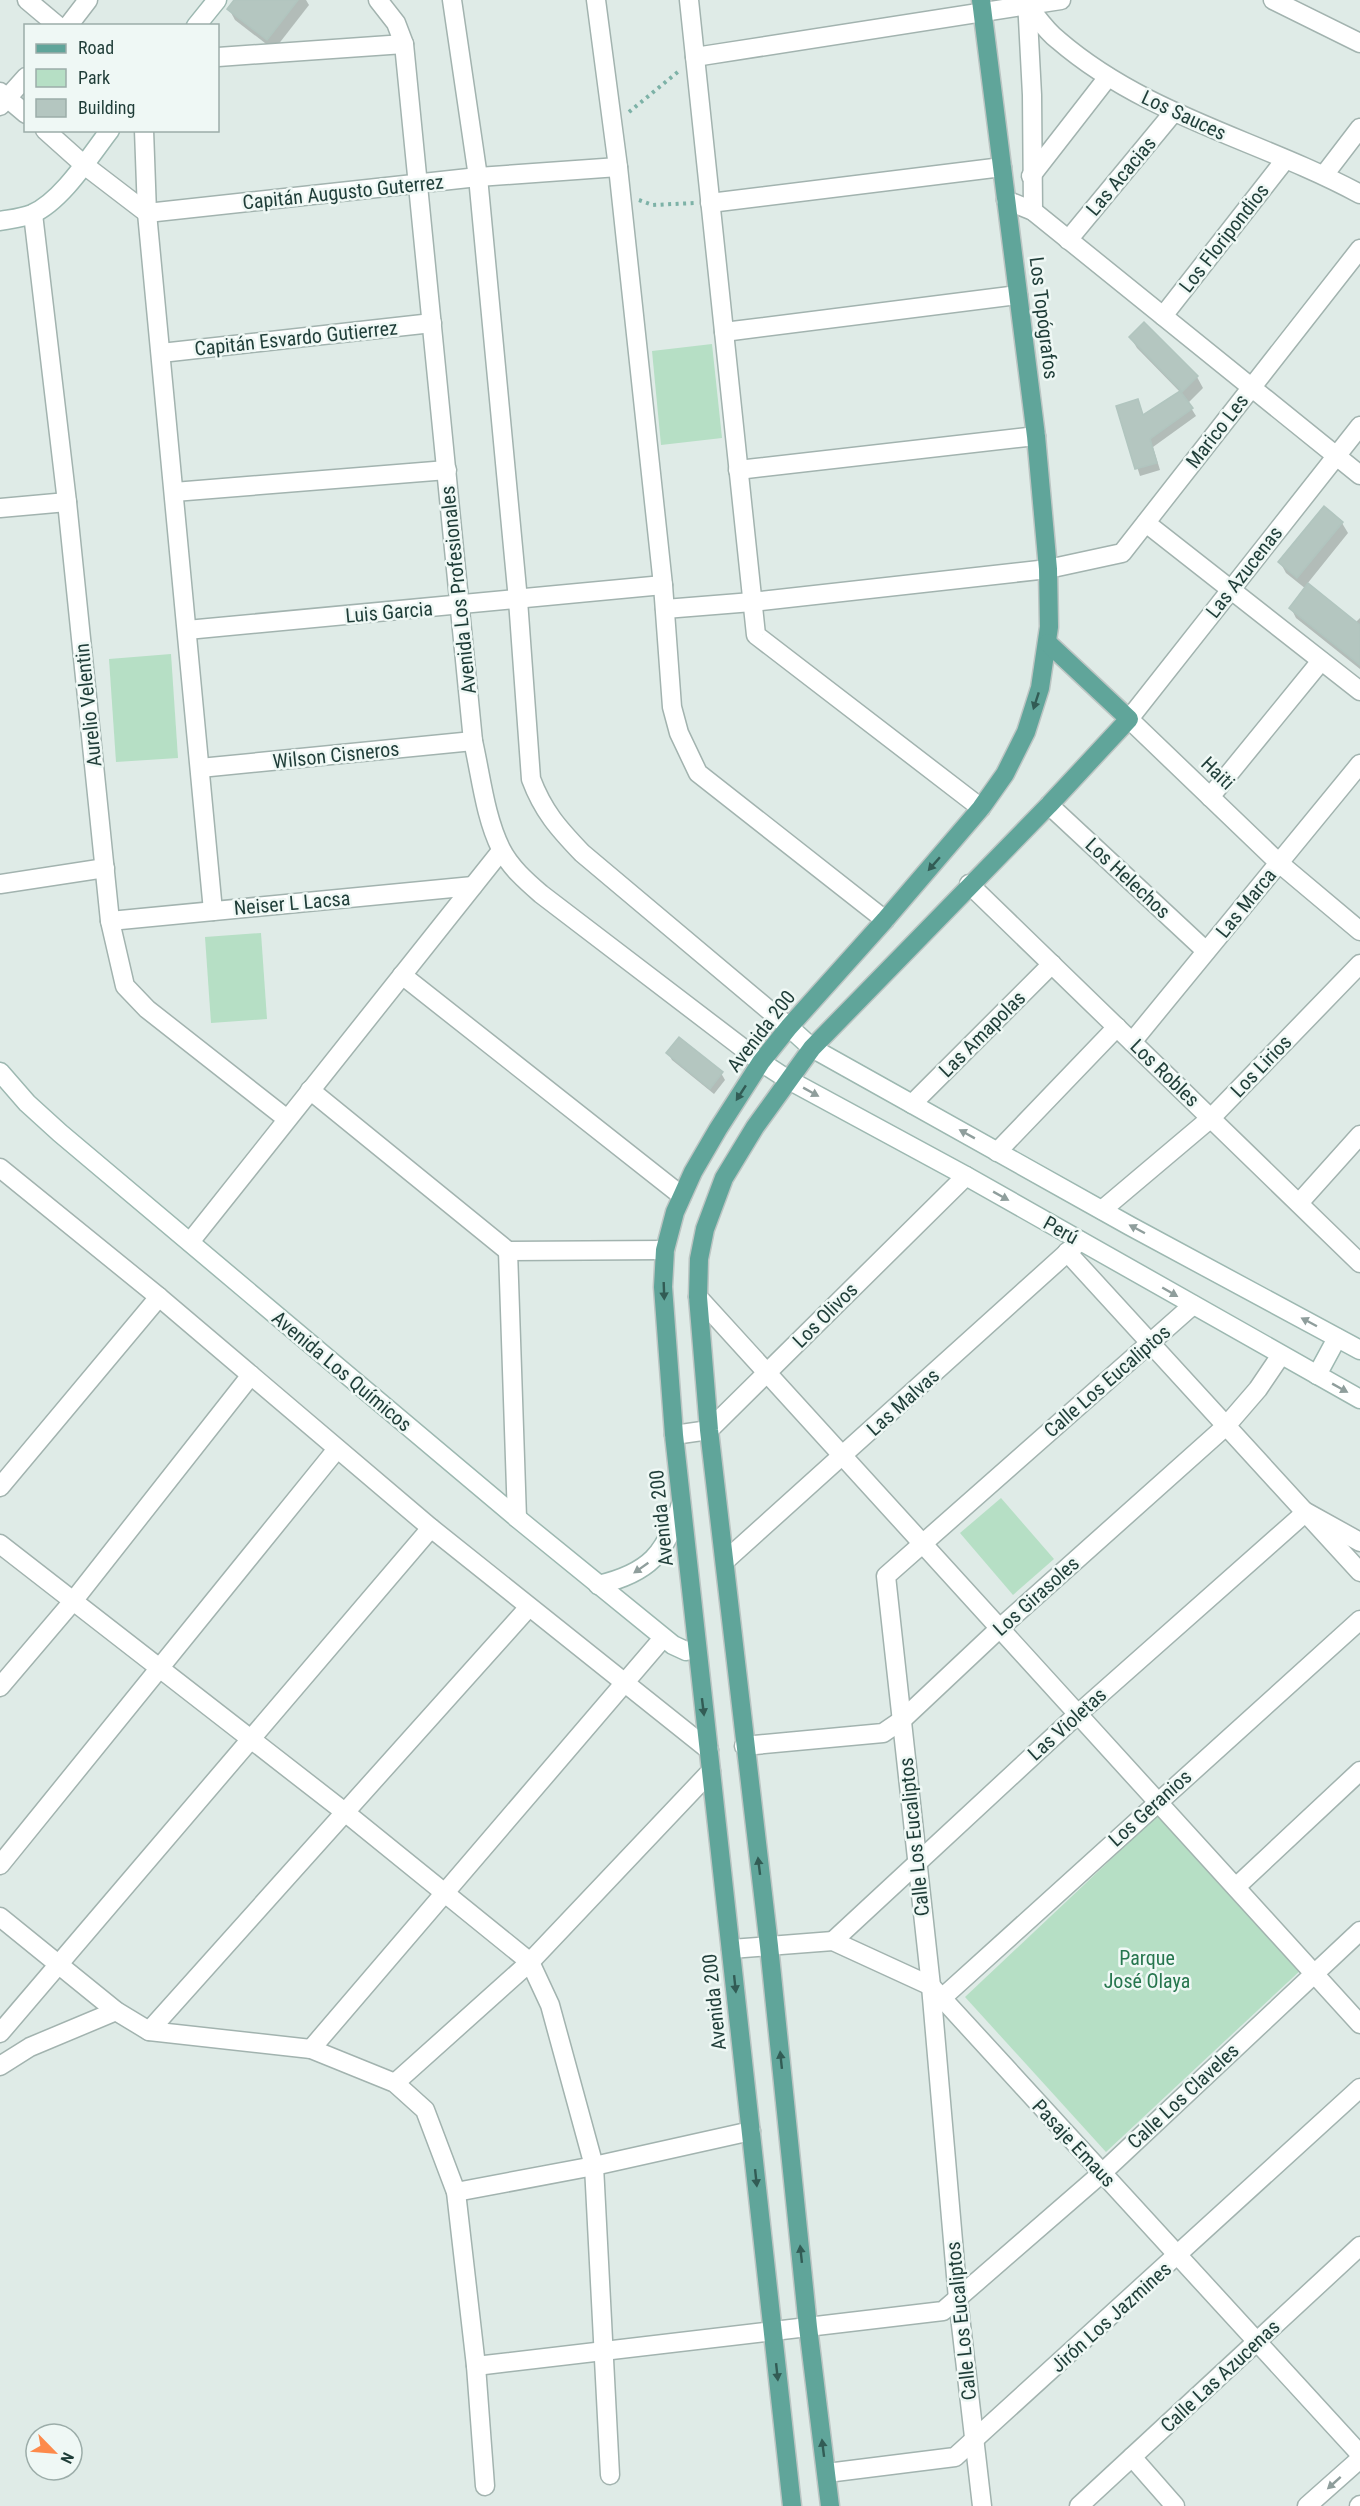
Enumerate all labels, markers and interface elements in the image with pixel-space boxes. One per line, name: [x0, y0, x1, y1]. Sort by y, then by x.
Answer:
legend: [24, 24, 219, 132]
text: Road: [78, 37, 114, 58]
text: Park: [78, 67, 110, 88]
street label: Los Sauces: [1138, 85, 1230, 145]
text: Building: [78, 97, 135, 118]
street label: Las Acacias: [1081, 132, 1161, 220]
street label: Capitán Augusto Guterrez: [241, 169, 445, 215]
street label: Los Floripondios: [1174, 179, 1274, 297]
street label: Los Topógrafos: [1025, 256, 1063, 380]
street label: Capitán Esvardo Gutierrez: [193, 315, 399, 361]
street label: Marico Les: [1181, 389, 1253, 473]
street label: Avenida Los Profesionales: [435, 485, 481, 695]
street label: Las Azucenas: [1201, 521, 1287, 623]
street label: Luis Garcia: [344, 596, 434, 628]
street label: Aurelio Velentin: [70, 642, 106, 768]
one-way arrow: [1031, 692, 1040, 710]
street label: Wilson Cisneros: [272, 736, 400, 774]
street label: Haiti: [1196, 751, 1240, 795]
street label: Los Helechos: [1081, 833, 1175, 923]
one-way arrow: [928, 856, 941, 871]
street label: Las Marca: [1211, 864, 1281, 942]
street label: Neiser L Lacsa: [233, 886, 351, 920]
street label: Avenida 200: [722, 985, 800, 1077]
street label: Las Amapolas: [934, 986, 1030, 1082]
street label: Los Lirios: [1226, 1030, 1296, 1102]
street label: Los Robles: [1125, 1034, 1205, 1112]
one-way arrow: [735, 1085, 746, 1102]
one-way arrow: [803, 1087, 820, 1097]
one-way arrow: [959, 1129, 975, 1140]
one-way arrow: [992, 1191, 1009, 1201]
street label: Perú: [1039, 1211, 1083, 1249]
one-way arrow: [1128, 1224, 1145, 1234]
street label: Los Olivos: [788, 1278, 862, 1352]
one-way arrow: [659, 1281, 668, 1300]
one-way arrow: [1162, 1287, 1179, 1297]
street label: Avenida Los Químicos: [267, 1306, 417, 1436]
one-way arrow: [1300, 1317, 1317, 1327]
street label: Calle Los Eucaliptos: [1039, 1320, 1175, 1442]
street label: Las Malvas: [862, 1363, 944, 1441]
one-way arrow: [1332, 1383, 1349, 1393]
street label: Avenida 200: [644, 1469, 678, 1567]
street label: Los Girasoles: [988, 1551, 1084, 1641]
one-way arrow: [633, 1562, 650, 1573]
street label: Las Violetas: [1023, 1683, 1111, 1765]
one-way arrow: [699, 1697, 708, 1716]
street label: Calle Los Eucaliptos: [894, 1756, 934, 1918]
street label: Los Geranios: [1104, 1765, 1196, 1851]
one-way arrow: [755, 1857, 764, 1876]
park label: Parque José Olaya: [1104, 1946, 1190, 1993]
street label: Avenida 200: [697, 1953, 731, 2051]
one-way arrow: [730, 1975, 739, 1994]
street label: Calle Los Claveles: [1122, 2038, 1244, 2154]
one-way arrow: [776, 2051, 786, 2070]
street label: Pasaje Emaus: [1027, 2094, 1121, 2192]
one-way arrow: [751, 2168, 761, 2187]
street label: Calle Los Eucaliptos: [941, 2240, 981, 2402]
one-way arrow: [796, 2245, 806, 2264]
street label: Jirón Los Jazmines: [1046, 2257, 1176, 2377]
street label: Calle Las Azucenas: [1156, 2315, 1284, 2437]
one-way arrow: [772, 2362, 782, 2381]
north arrow: [24, 2422, 84, 2482]
one-way arrow: [819, 2438, 828, 2457]
text: N: [56, 2450, 78, 2467]
one-way arrow: [1326, 2476, 1341, 2489]

